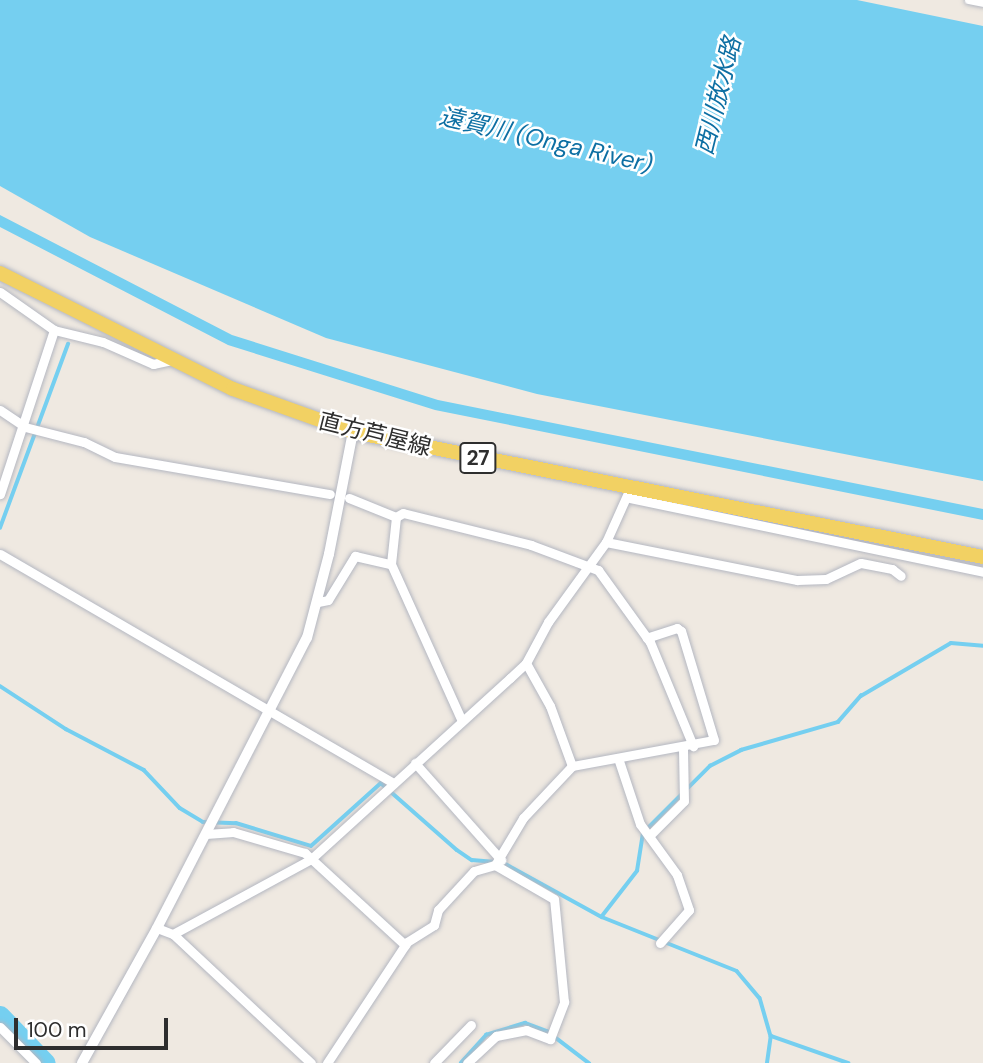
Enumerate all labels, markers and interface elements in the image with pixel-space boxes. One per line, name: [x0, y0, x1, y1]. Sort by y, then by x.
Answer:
water label: 西川放水路: [690, 34, 746, 158]
water label: 遠賀川 (Onga River): [437, 102, 655, 178]
street label: 直方芦屋線: [316, 407, 434, 461]
road number: 27: [459, 440, 497, 476]
scale bar: [18, 1004, 172, 1048]
text: 100 m: [27, 1016, 87, 1044]

